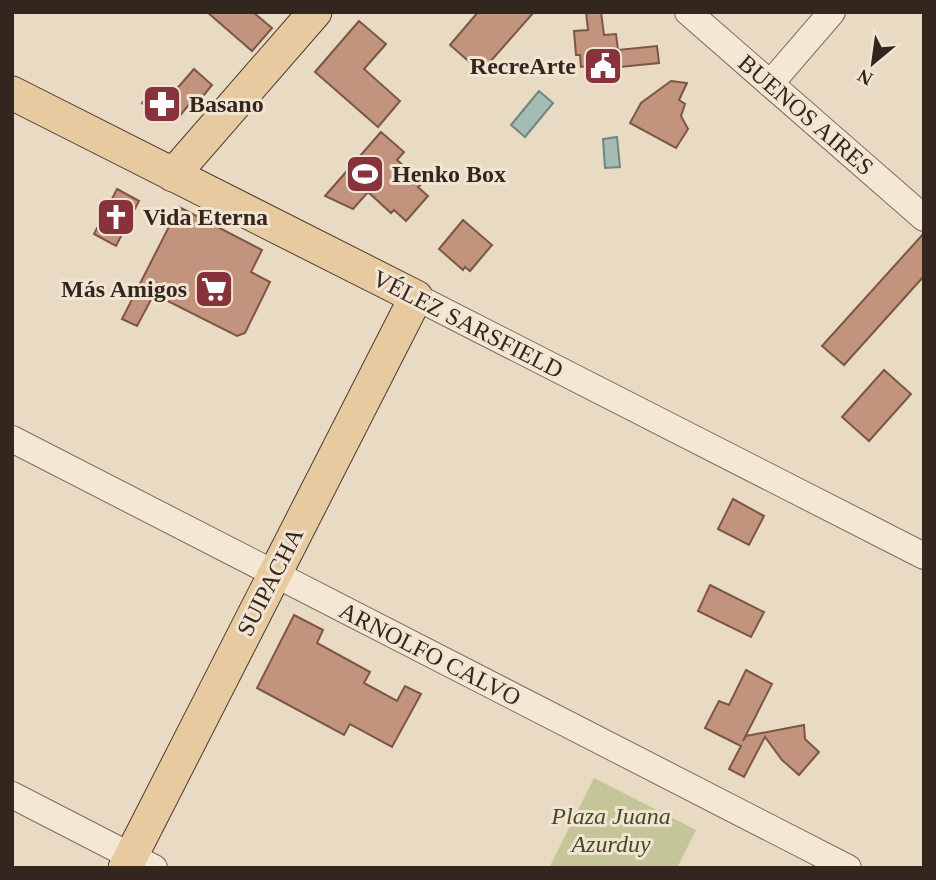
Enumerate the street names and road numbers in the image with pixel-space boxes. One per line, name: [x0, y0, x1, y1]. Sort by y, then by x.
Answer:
street label: BUENOS AIRES: [732, 48, 880, 182]
street label: VÉLEZ SARSFIELD: [369, 265, 567, 383]
street label: SUIPACHA: [232, 523, 309, 640]
street label: ARNOLFO CALVO: [335, 597, 525, 711]

